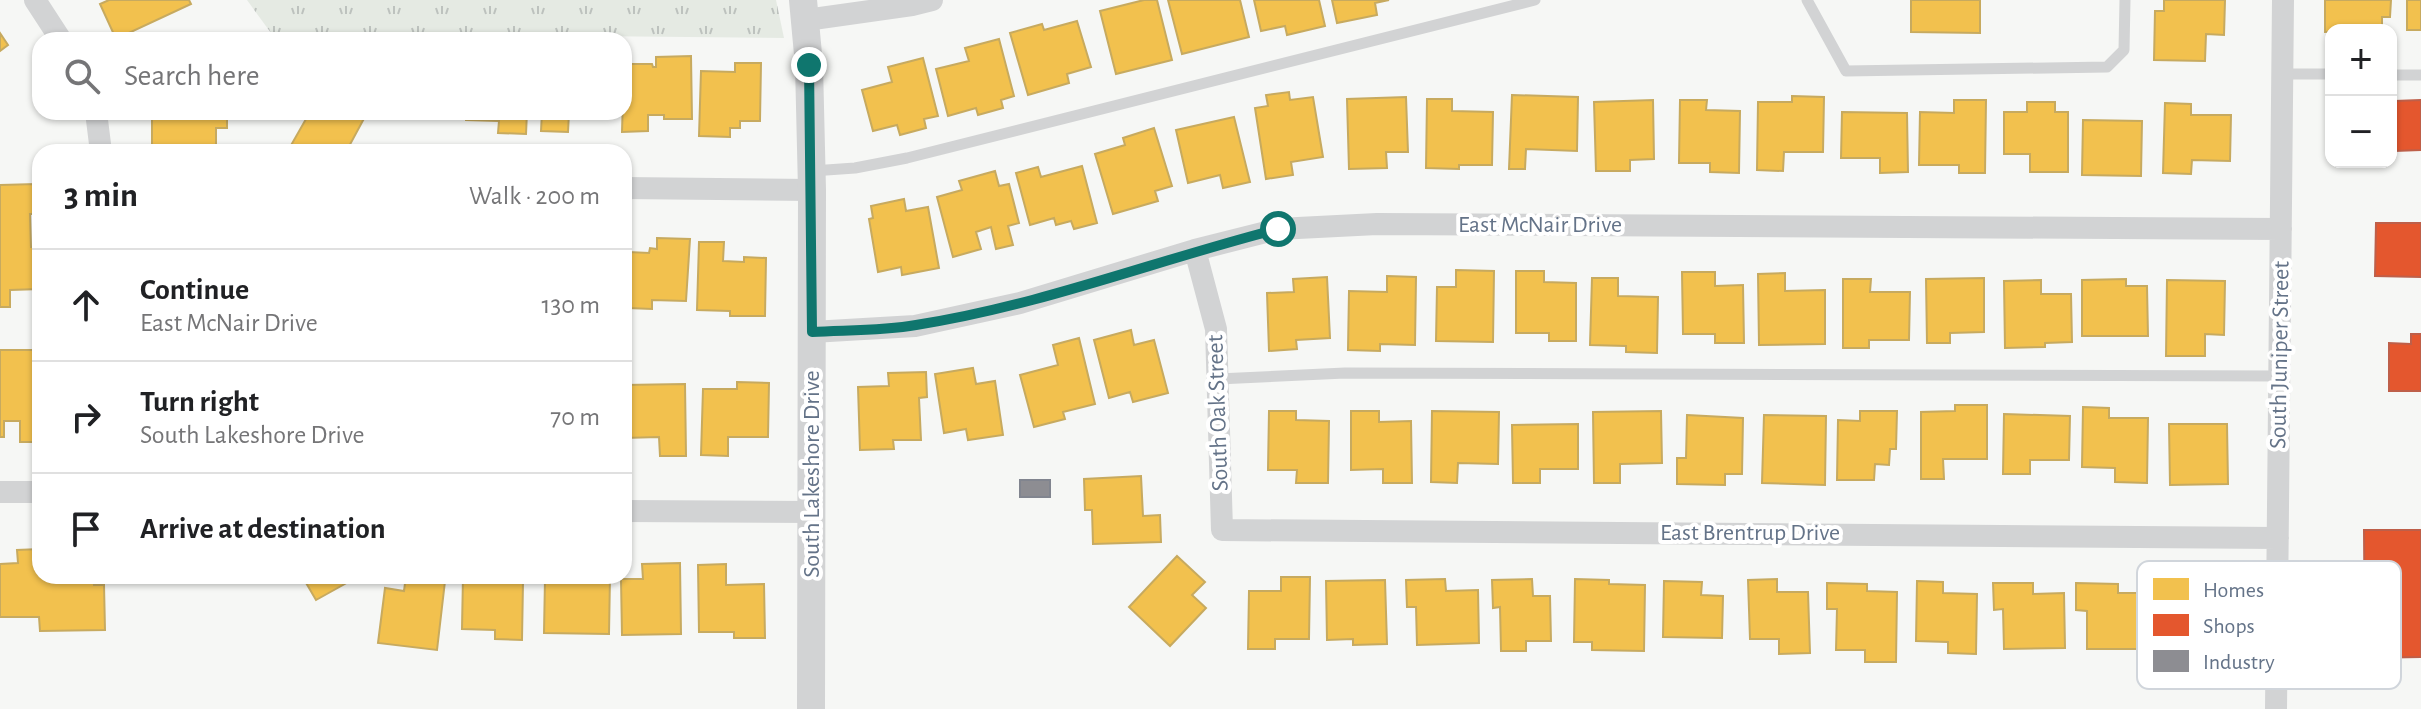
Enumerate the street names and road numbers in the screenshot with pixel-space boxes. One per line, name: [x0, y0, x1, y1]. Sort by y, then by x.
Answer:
street label: East McNair Drive: [1458, 213, 1622, 237]
street label: South Juniper Street: [2266, 261, 2294, 449]
street label: South Oak Street: [1203, 334, 1233, 492]
street label: South Lakeshore Drive: [800, 370, 824, 578]
street label: East Brentrup Drive: [1660, 521, 1840, 545]

